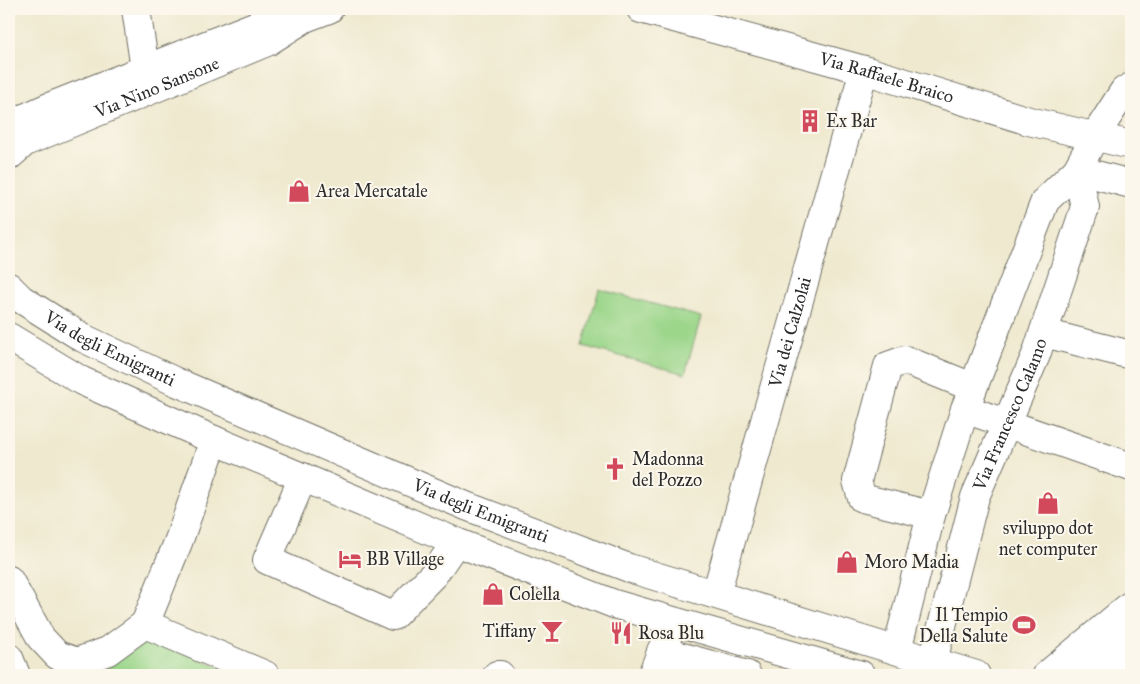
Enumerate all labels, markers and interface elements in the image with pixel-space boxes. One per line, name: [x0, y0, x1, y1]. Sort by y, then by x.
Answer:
street label: Via Raffaele Braico: [816, 47, 957, 108]
street label: Via Nino Sansone: [90, 52, 222, 123]
building icon: Ex Bar: [797, 108, 823, 134]
place label: Ex Bar: [826, 110, 877, 132]
shop icon: Area Mercatale: [286, 178, 312, 204]
place label: Area Mercatale: [315, 180, 428, 202]
street label: Via dei Calzolai: [764, 274, 816, 391]
street label: Via degli Emigranti: [40, 305, 179, 391]
street label: Via Francesco Calamo: [968, 336, 1052, 495]
place label: Madonna del Pozzo: [632, 448, 704, 491]
church icon: Madonna del Pozzo: [602, 456, 628, 482]
street label: Via degli Emigranti: [409, 473, 552, 547]
shop icon: sviluppo dot net computer: [1035, 490, 1061, 516]
place label: sviluppo dot net computer: [999, 517, 1098, 560]
hotel icon: BB Village: [337, 546, 363, 572]
place label: BB Village: [366, 548, 444, 571]
shop icon: Moro Madia: [834, 549, 860, 575]
place label: Moro Madia: [864, 551, 959, 573]
shop icon: Colella: [480, 581, 506, 607]
place label: Colella: [509, 583, 560, 605]
place label: Il Tempio Della Salute: [919, 604, 1008, 647]
sports icon: Il Tempio Della Salute: [1011, 612, 1037, 638]
bar icon: Tiffany: [539, 618, 565, 644]
place label: Tiffany: [483, 620, 537, 642]
restaurant icon: Rosa Blu: [608, 620, 634, 646]
place label: Rosa Blu: [638, 622, 704, 644]

